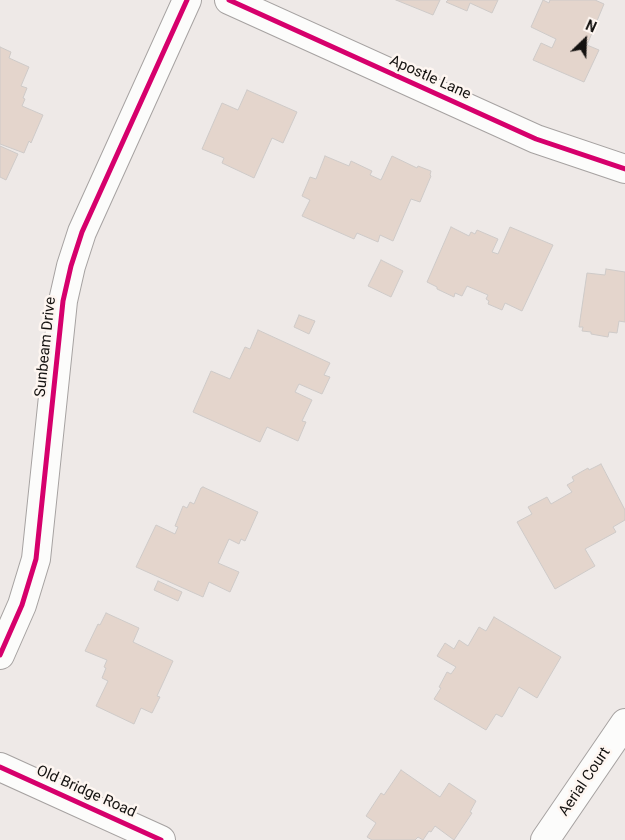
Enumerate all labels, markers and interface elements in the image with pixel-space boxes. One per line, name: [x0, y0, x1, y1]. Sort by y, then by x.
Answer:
north arrow: [560, 15, 610, 65]
text: N: [583, 17, 599, 36]
street label: Apostle Lane: [387, 52, 473, 104]
street label: Sunbeam Drive: [32, 296, 60, 398]
street label: Aerial Court: [555, 744, 615, 820]
street label: Old Bridge Road: [33, 762, 139, 822]

